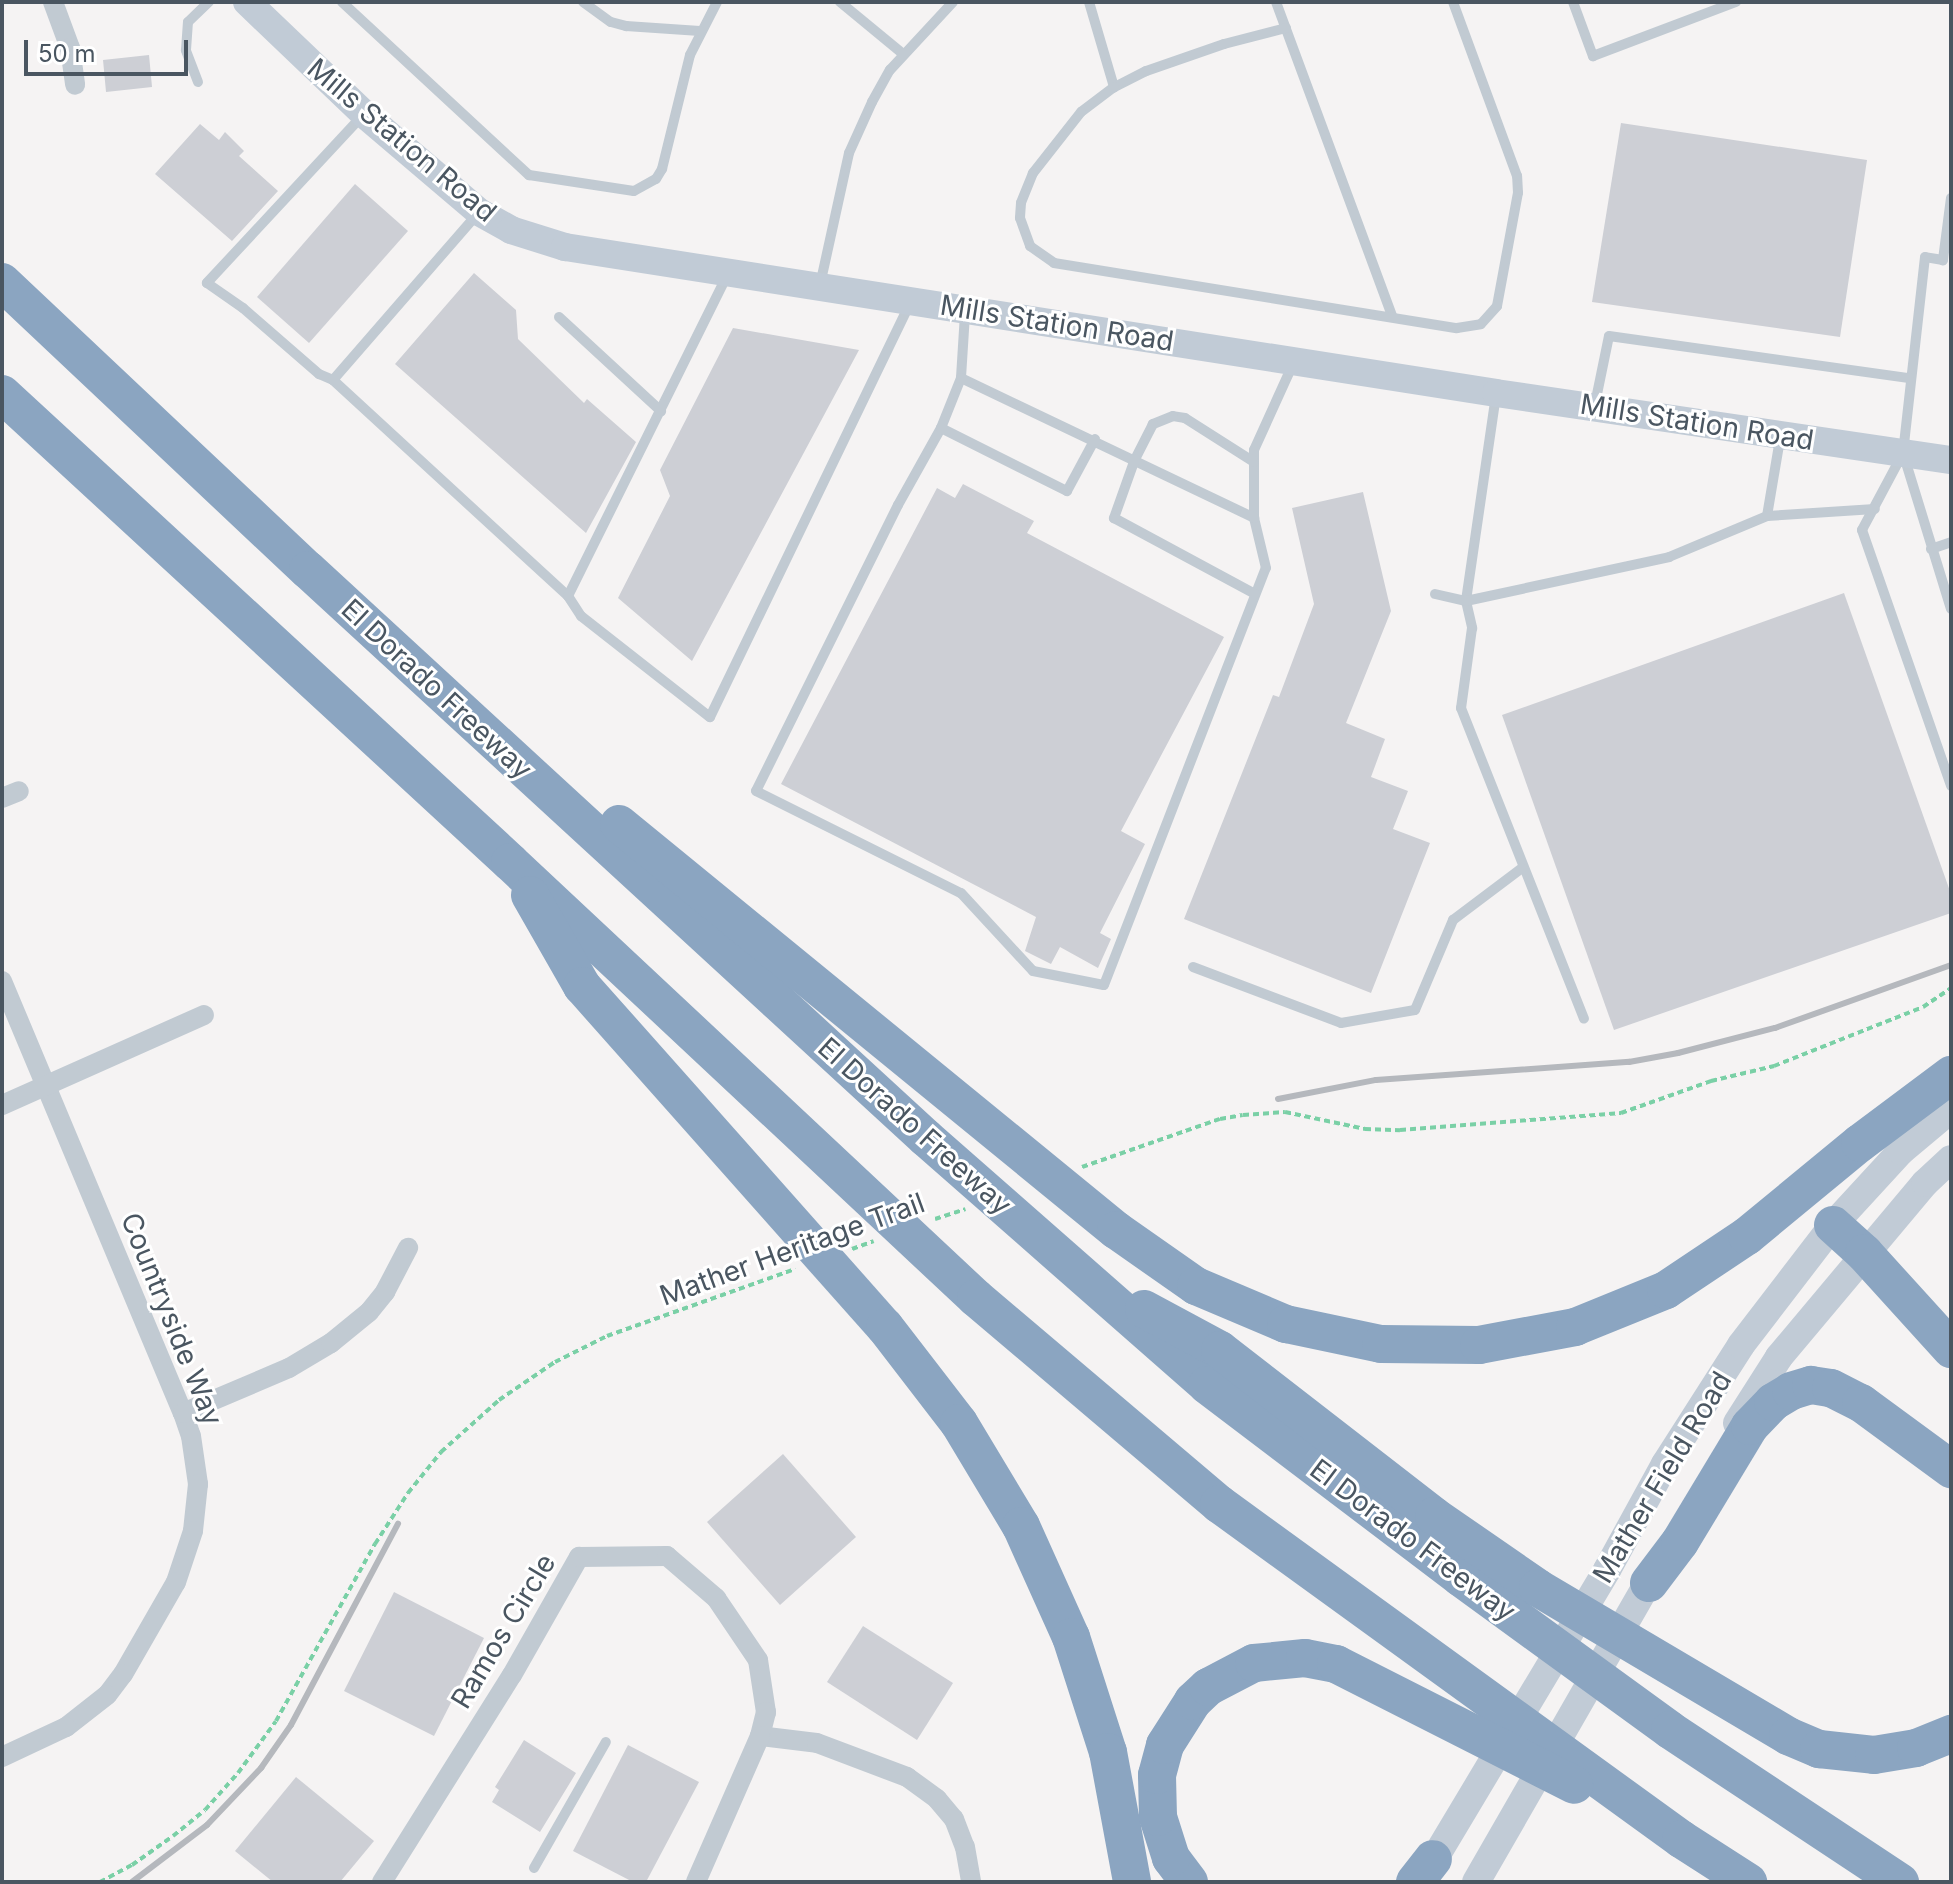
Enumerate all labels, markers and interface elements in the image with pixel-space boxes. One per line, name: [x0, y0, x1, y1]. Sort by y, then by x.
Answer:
scale bar: [28, 24, 192, 74]
text: 50 m: [38, 39, 96, 68]
street label: Mills Station Road: [301, 51, 503, 229]
street label: Mills Station Road: [938, 288, 1176, 358]
street label: Mills Station Road: [1578, 387, 1816, 457]
street label: El Dorado Freeway: [335, 592, 539, 786]
street label: El Dorado Freeway: [811, 1030, 1019, 1222]
street label: Mather Heritage Trail: [655, 1185, 929, 1313]
street label: Countryside Way: [114, 1208, 230, 1430]
street label: Mather Field Road: [1586, 1365, 1738, 1589]
street label: El Dorado Freeway: [1304, 1452, 1522, 1628]
street label: Ramos Circle: [444, 1548, 562, 1714]

